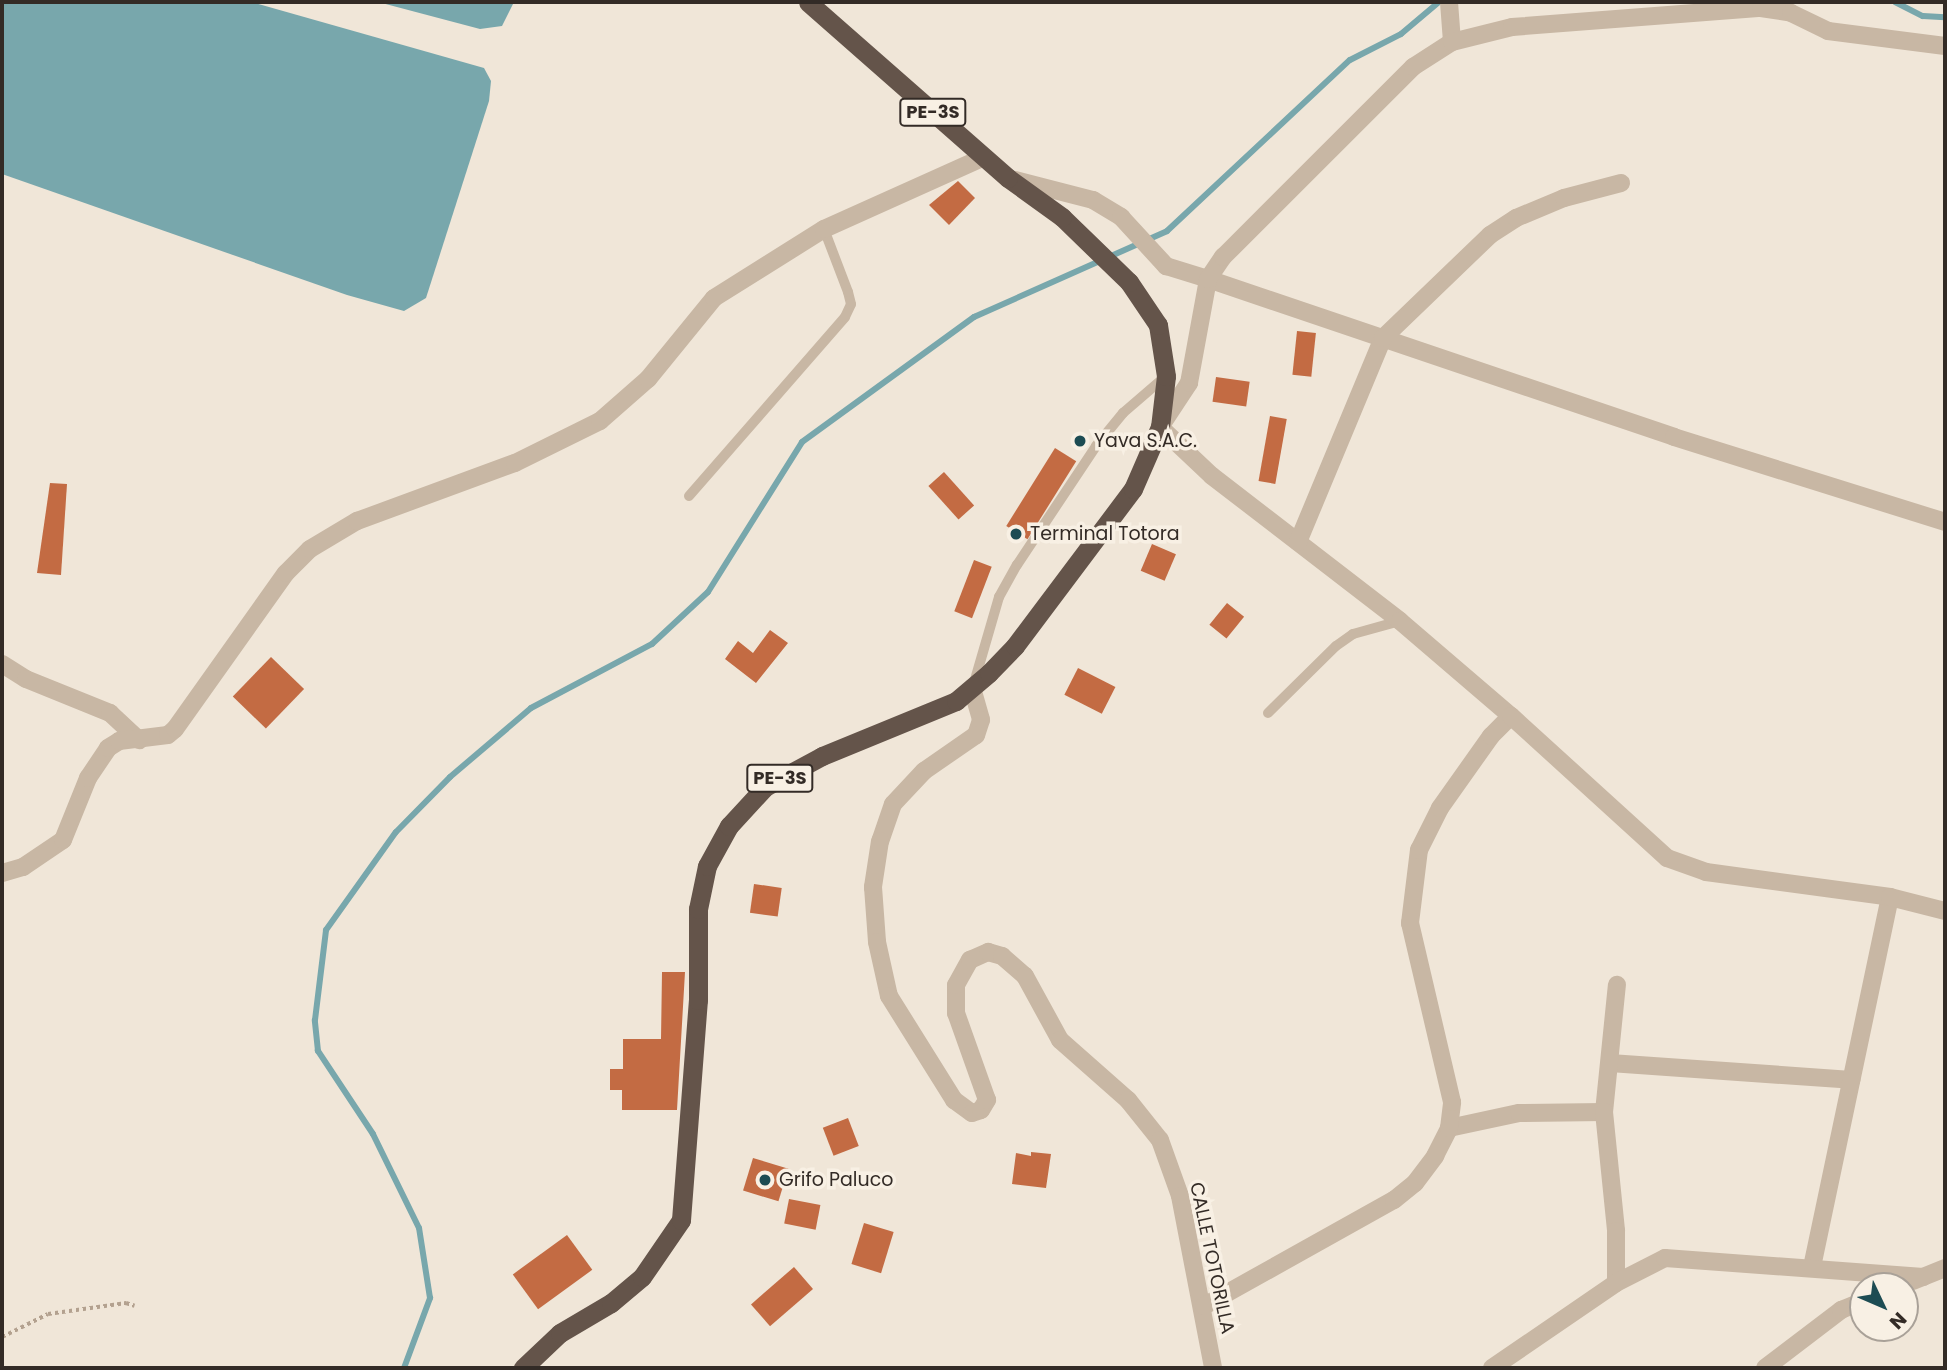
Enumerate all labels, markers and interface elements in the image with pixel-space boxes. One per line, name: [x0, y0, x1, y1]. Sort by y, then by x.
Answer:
road number: PE-3S: [898, 98, 968, 127]
place label: Yava S.A.C.: [1094, 430, 1197, 452]
marker: Yava S.A.C.: [1072, 433, 1088, 449]
place label: Terminal Totora: [1030, 523, 1180, 545]
marker: Terminal Totora: [1008, 526, 1024, 542]
road number: PE-3S: [745, 764, 815, 792]
place label: Grifo Paluco: [779, 1169, 893, 1191]
marker: Grifo Paluco: [757, 1172, 773, 1188]
street label: CALLE TOTORILLA: [1185, 1180, 1239, 1336]
north arrow: [1849, 1272, 1919, 1342]
text: N: [1883, 1306, 1913, 1335]

